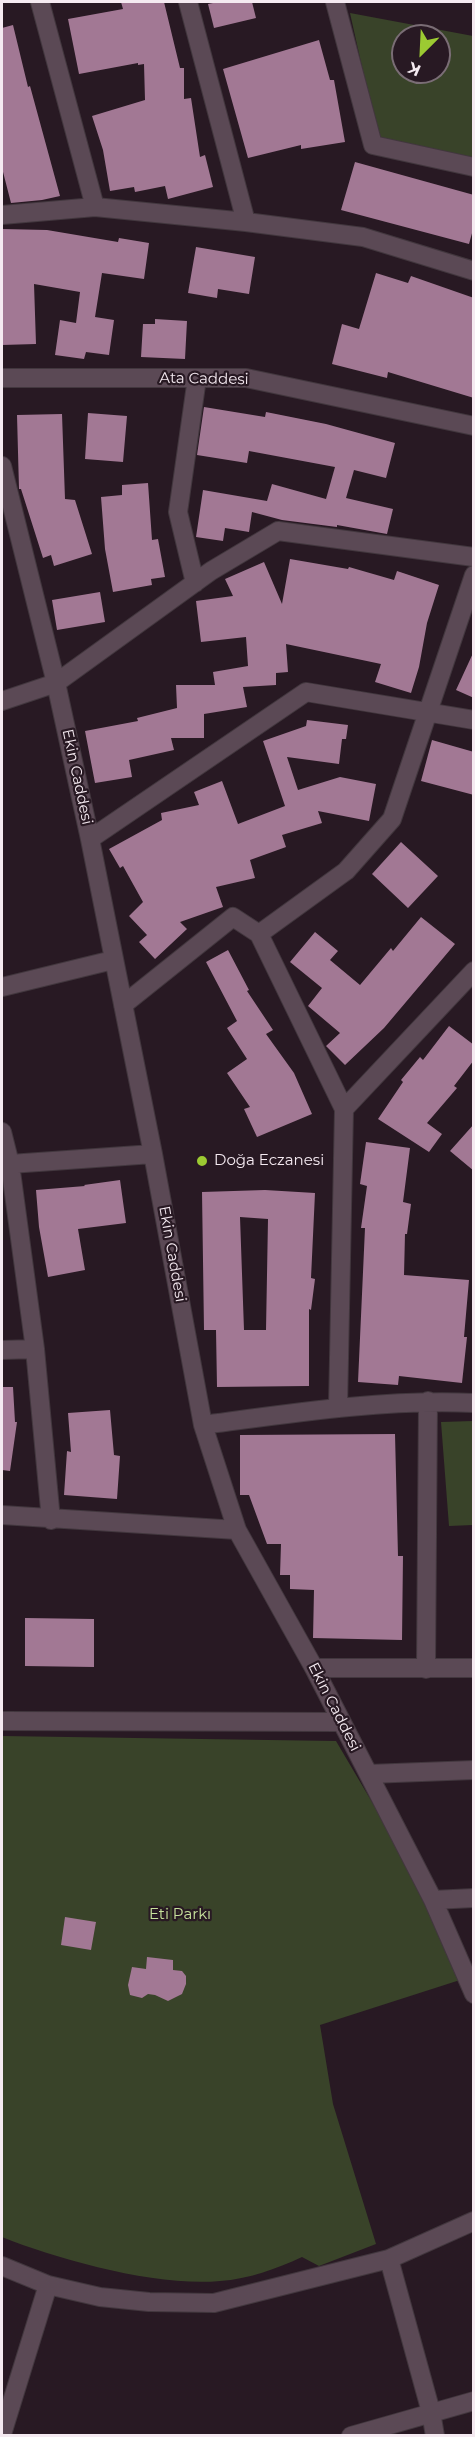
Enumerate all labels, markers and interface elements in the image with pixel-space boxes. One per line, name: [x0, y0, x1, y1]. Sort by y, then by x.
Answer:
north arrow: [391, 24, 451, 84]
text: K: [405, 58, 424, 80]
street label: Ata Caddesi: [159, 369, 249, 389]
street label: Ekin Caddesi: [58, 728, 96, 826]
place label: Doğa Eczanesi: [214, 1152, 324, 1170]
marker: Doğa Eczanesi: [195, 1154, 209, 1168]
street label: Ekin Caddesi: [155, 1205, 189, 1303]
street label: Ekin Caddesi: [304, 1660, 364, 1754]
park label: Eti Parkı: [149, 1906, 211, 1924]

